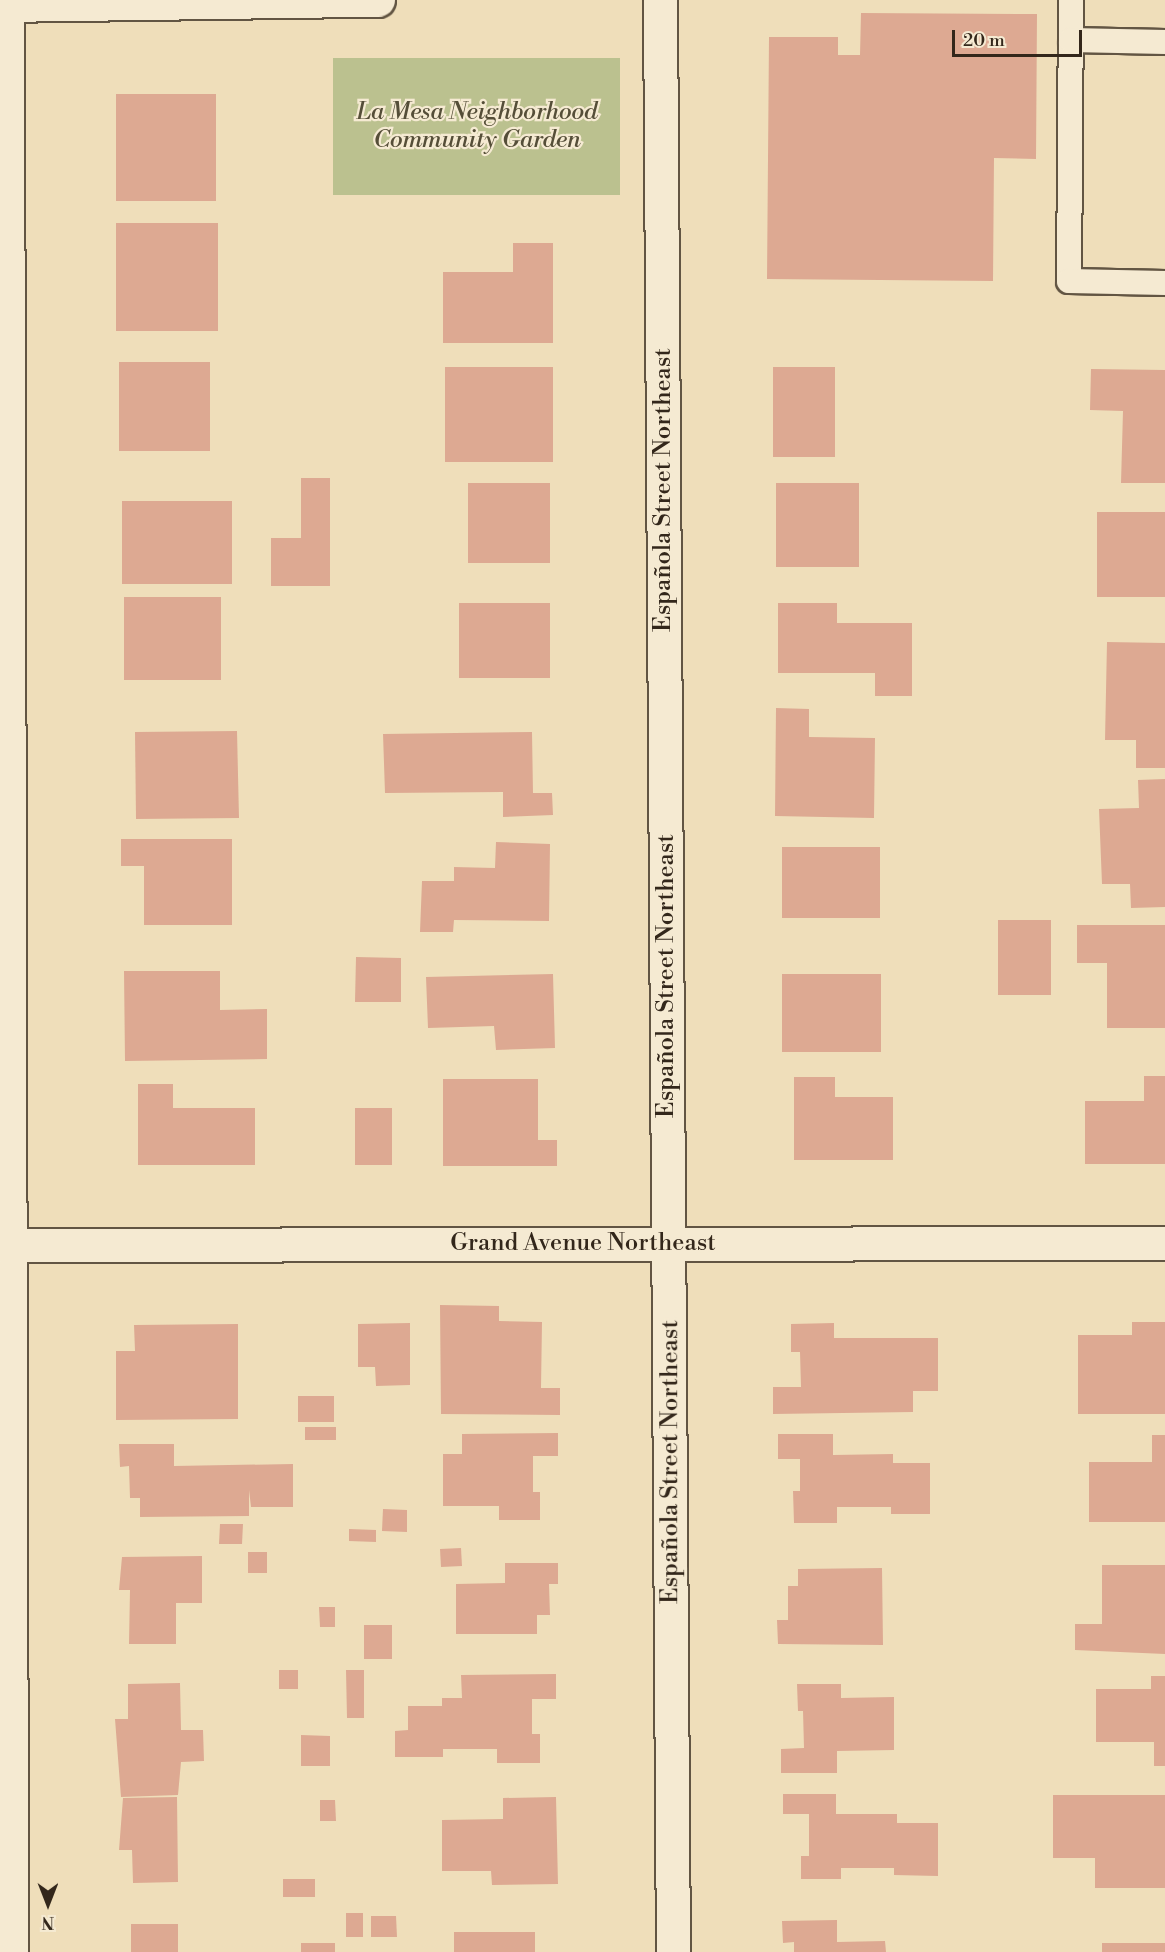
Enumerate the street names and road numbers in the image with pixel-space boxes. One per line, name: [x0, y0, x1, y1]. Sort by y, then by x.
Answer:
street label: Española Street Northeast: [650, 348, 678, 632]
street label: Española Street Northeast: [653, 834, 681, 1118]
street label: Grand Avenue Northeast: [450, 1230, 716, 1258]
street label: Española Street Northeast: [657, 1320, 685, 1604]

